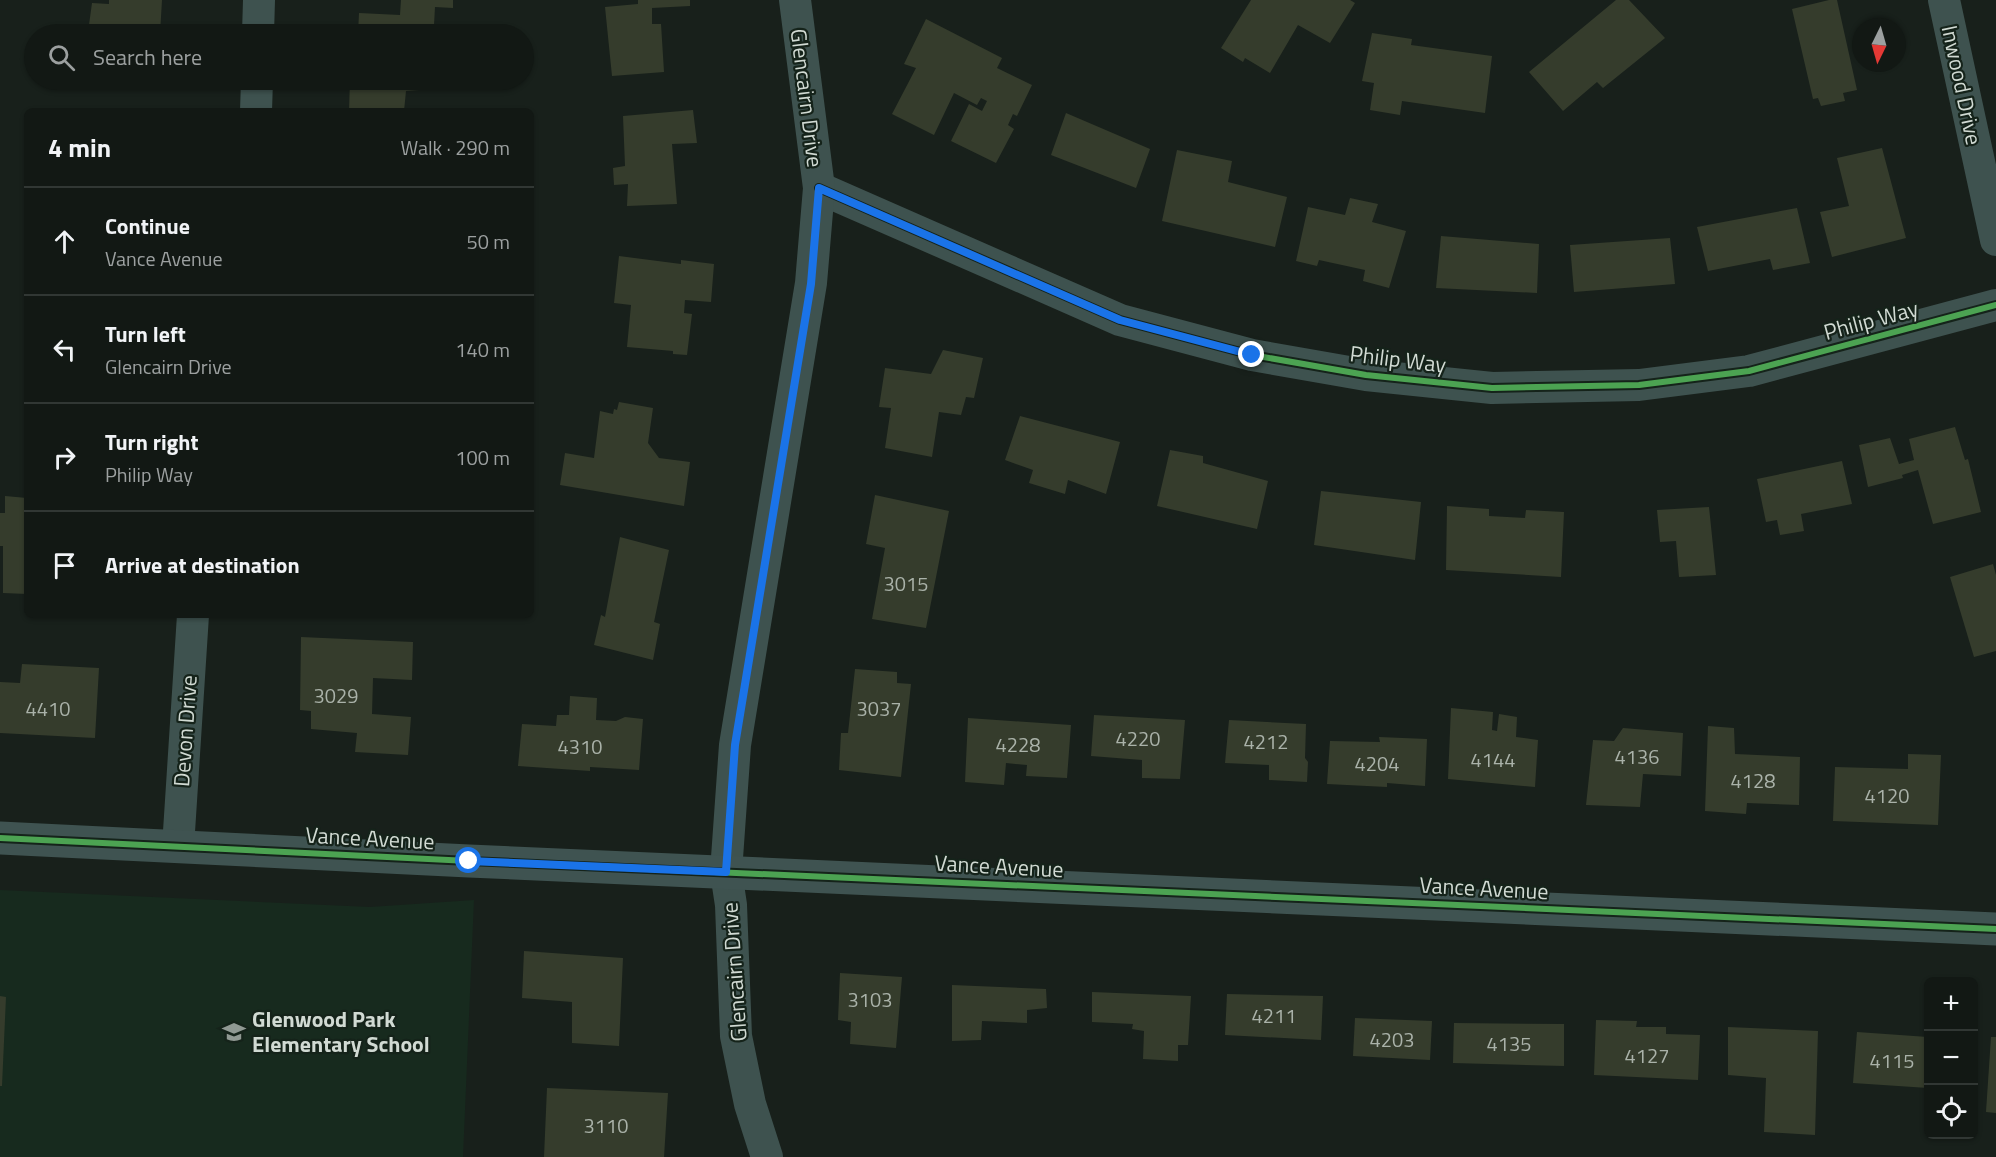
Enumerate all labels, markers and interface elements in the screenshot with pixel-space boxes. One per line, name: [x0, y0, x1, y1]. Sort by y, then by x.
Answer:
north arrow: [1852, 18, 1906, 72]
street label: Inwood Drive: [1933, 22, 1991, 148]
search box: [24, 24, 534, 90]
street label: Glencairn Drive: [782, 27, 832, 169]
text: Search here: [93, 40, 202, 74]
icon: search: [45, 41, 78, 74]
text: 4 min: [48, 128, 111, 167]
text: Walk · 290 m: [401, 132, 510, 163]
text: Continue: [105, 209, 190, 243]
icon: ahead: [48, 225, 81, 258]
text: 50 m: [466, 226, 510, 257]
text: Vance Avenue: [105, 243, 223, 274]
street label: Philip Way: [1820, 291, 1922, 349]
text: Turn left: [105, 317, 186, 351]
icon: left: [48, 333, 81, 366]
text: 140 m: [455, 334, 510, 365]
street label: Philip Way: [1348, 336, 1448, 382]
route end: [1238, 341, 1264, 367]
text: Glencairn Drive: [105, 351, 232, 382]
text: Turn right: [105, 425, 199, 459]
icon: right: [48, 441, 81, 474]
text: 100 m: [455, 442, 510, 473]
text: Philip Way: [105, 459, 193, 490]
text: Arrive at destination: [105, 548, 300, 582]
icon: arrive: [48, 549, 81, 582]
house number: 3015: [884, 568, 928, 599]
street label: Devon Drive: [164, 674, 206, 788]
house number: 3029: [314, 680, 358, 711]
house number: 4410: [26, 693, 70, 724]
house number: 3037: [857, 693, 901, 724]
house number: 4220: [1116, 723, 1160, 754]
house number: 4212: [1244, 726, 1288, 757]
house number: 4228: [996, 729, 1040, 760]
house number: 4310: [558, 731, 602, 762]
house number: 4136: [1615, 741, 1659, 772]
house number: 4144: [1471, 744, 1515, 775]
house number: 4204: [1355, 748, 1399, 779]
house number: 4128: [1731, 765, 1775, 796]
house number: 4120: [1865, 780, 1909, 811]
street label: Vance Avenue: [305, 818, 435, 858]
street label: Vance Avenue: [934, 846, 1064, 886]
route start: [455, 847, 481, 873]
street label: Vance Avenue: [1419, 868, 1549, 908]
street label: Glencairn Drive: [712, 901, 756, 1043]
map controls: [1924, 977, 1978, 1139]
button: +: [1924, 977, 1978, 1031]
house number: 3103: [848, 984, 892, 1015]
house number: 4211: [1252, 1000, 1296, 1031]
place label: Glenwood Park Elementary School: [252, 1002, 430, 1061]
school or university icon: Glenwood Park Elementary School: [221, 1019, 247, 1045]
house number: 4203: [1370, 1024, 1414, 1055]
house number: 4135: [1487, 1028, 1531, 1059]
button: −: [1924, 1031, 1978, 1085]
house number: 4127: [1625, 1040, 1669, 1071]
house number: 4115: [1870, 1045, 1914, 1076]
button: locate: [1924, 1085, 1978, 1139]
house number: 3110: [584, 1110, 628, 1141]

